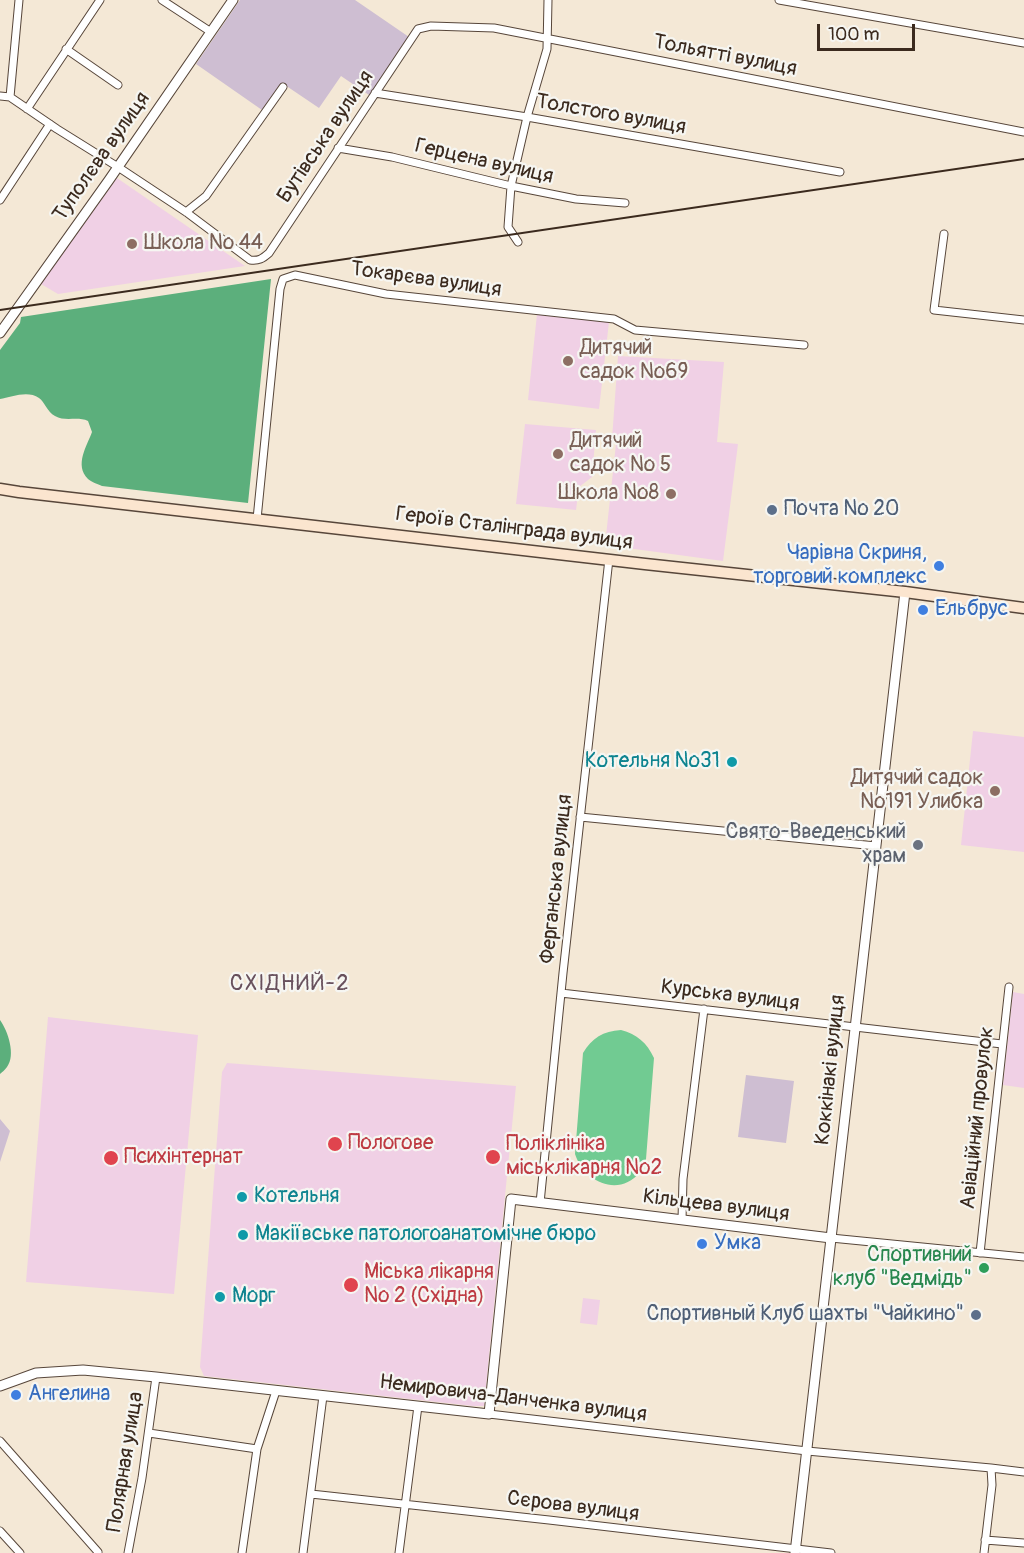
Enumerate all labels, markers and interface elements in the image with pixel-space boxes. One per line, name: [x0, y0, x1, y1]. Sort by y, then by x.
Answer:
scale bar: [820, 12, 918, 50]
text: 100 m: [828, 23, 880, 46]
street label: Тольятті вулиця: [651, 30, 799, 82]
street label: Бутівська вулиця: [272, 66, 380, 208]
street label: Туполєва вулиця: [48, 87, 156, 227]
street label: Толстого вулиця: [534, 89, 688, 141]
street label: Герцена вулиця: [412, 134, 556, 190]
place label: Школа № 44: [144, 231, 263, 257]
marker: Школа № 44: [125, 237, 139, 251]
street label: Токарєва вулиця: [349, 257, 503, 303]
place label: Дитячий садок №69: [580, 336, 688, 386]
marker: Дитячий садок №69: [561, 354, 575, 368]
place label: Дитячий садок № 5: [570, 429, 671, 479]
marker: Дитячий садок № 5: [551, 447, 565, 461]
place label: Школа №8: [558, 481, 659, 507]
marker: Школа №8: [664, 487, 678, 501]
place label: Почта № 20: [784, 497, 899, 523]
street label: Героїв Сталінграда вулиця: [394, 502, 634, 556]
marker: Почта № 20: [765, 503, 779, 517]
place label: Чарівна Скриня, торговий комплекс: [753, 541, 927, 591]
marker: Чарівна Скриня, торговий комплекс: [932, 559, 946, 573]
place label: Ельбрус: [935, 597, 1008, 623]
marker: Ельбрус: [916, 603, 930, 617]
place label: Котельня №31: [585, 749, 720, 775]
marker: Котельня №31: [725, 755, 739, 769]
place label: Дитячий садок №191 Улибка: [851, 766, 983, 816]
marker: Дитячий садок №191 Улибка: [988, 784, 1002, 798]
street label: Ферганська вулиця: [536, 793, 578, 965]
place label: Свято-Введенський храм: [726, 820, 906, 870]
marker: Свято-Введенський храм: [911, 838, 925, 852]
district label: СХІДНИЙ-2: [230, 971, 350, 997]
street label: Курська вулиця: [659, 975, 801, 1017]
street label: Коккінакі вулиця: [811, 994, 851, 1146]
street label: Авіаційний провулок: [956, 1026, 1000, 1210]
place label: Пологове: [348, 1131, 433, 1157]
place label: Поліклініка міськлікарня №2: [506, 1132, 662, 1182]
marker: Пологове: [326, 1135, 344, 1153]
place label: Психінтернат: [124, 1145, 243, 1171]
marker: Поліклініка міськлікарня №2: [484, 1148, 502, 1166]
marker: Психінтернат: [102, 1149, 120, 1167]
place label: Котельня: [254, 1184, 339, 1210]
street label: Кільцева вулиця: [641, 1185, 791, 1227]
marker: Котельня: [235, 1190, 249, 1204]
place label: Макіївське патологоанатомічне бюро: [255, 1222, 596, 1248]
marker: Макіївське патологоанатомічне бюро: [236, 1228, 250, 1242]
place label: Умка: [714, 1231, 761, 1257]
marker: Умка: [695, 1237, 709, 1251]
place label: Спортивний клуб "Ведмідь": [833, 1243, 972, 1293]
place label: Міська лікарня № 2 (Східна): [364, 1260, 494, 1310]
marker: Спортивний клуб "Ведмідь": [977, 1261, 991, 1275]
marker: Міська лікарня № 2 (Східна): [342, 1276, 360, 1294]
place label: Морг: [232, 1284, 275, 1310]
marker: Морг: [213, 1290, 227, 1304]
place label: Спортивный Клуб шахты "Чайкино": [647, 1302, 964, 1328]
marker: Спортивный Клуб шахты "Чайкино": [969, 1308, 983, 1322]
street label: Немировича-Данченка вулиця: [378, 1370, 648, 1428]
place label: Ангелина: [28, 1382, 110, 1408]
marker: Ангелина: [9, 1388, 23, 1402]
street label: Полярная улица: [102, 1390, 150, 1534]
street label: Сєрова вулиця: [506, 1486, 640, 1528]

